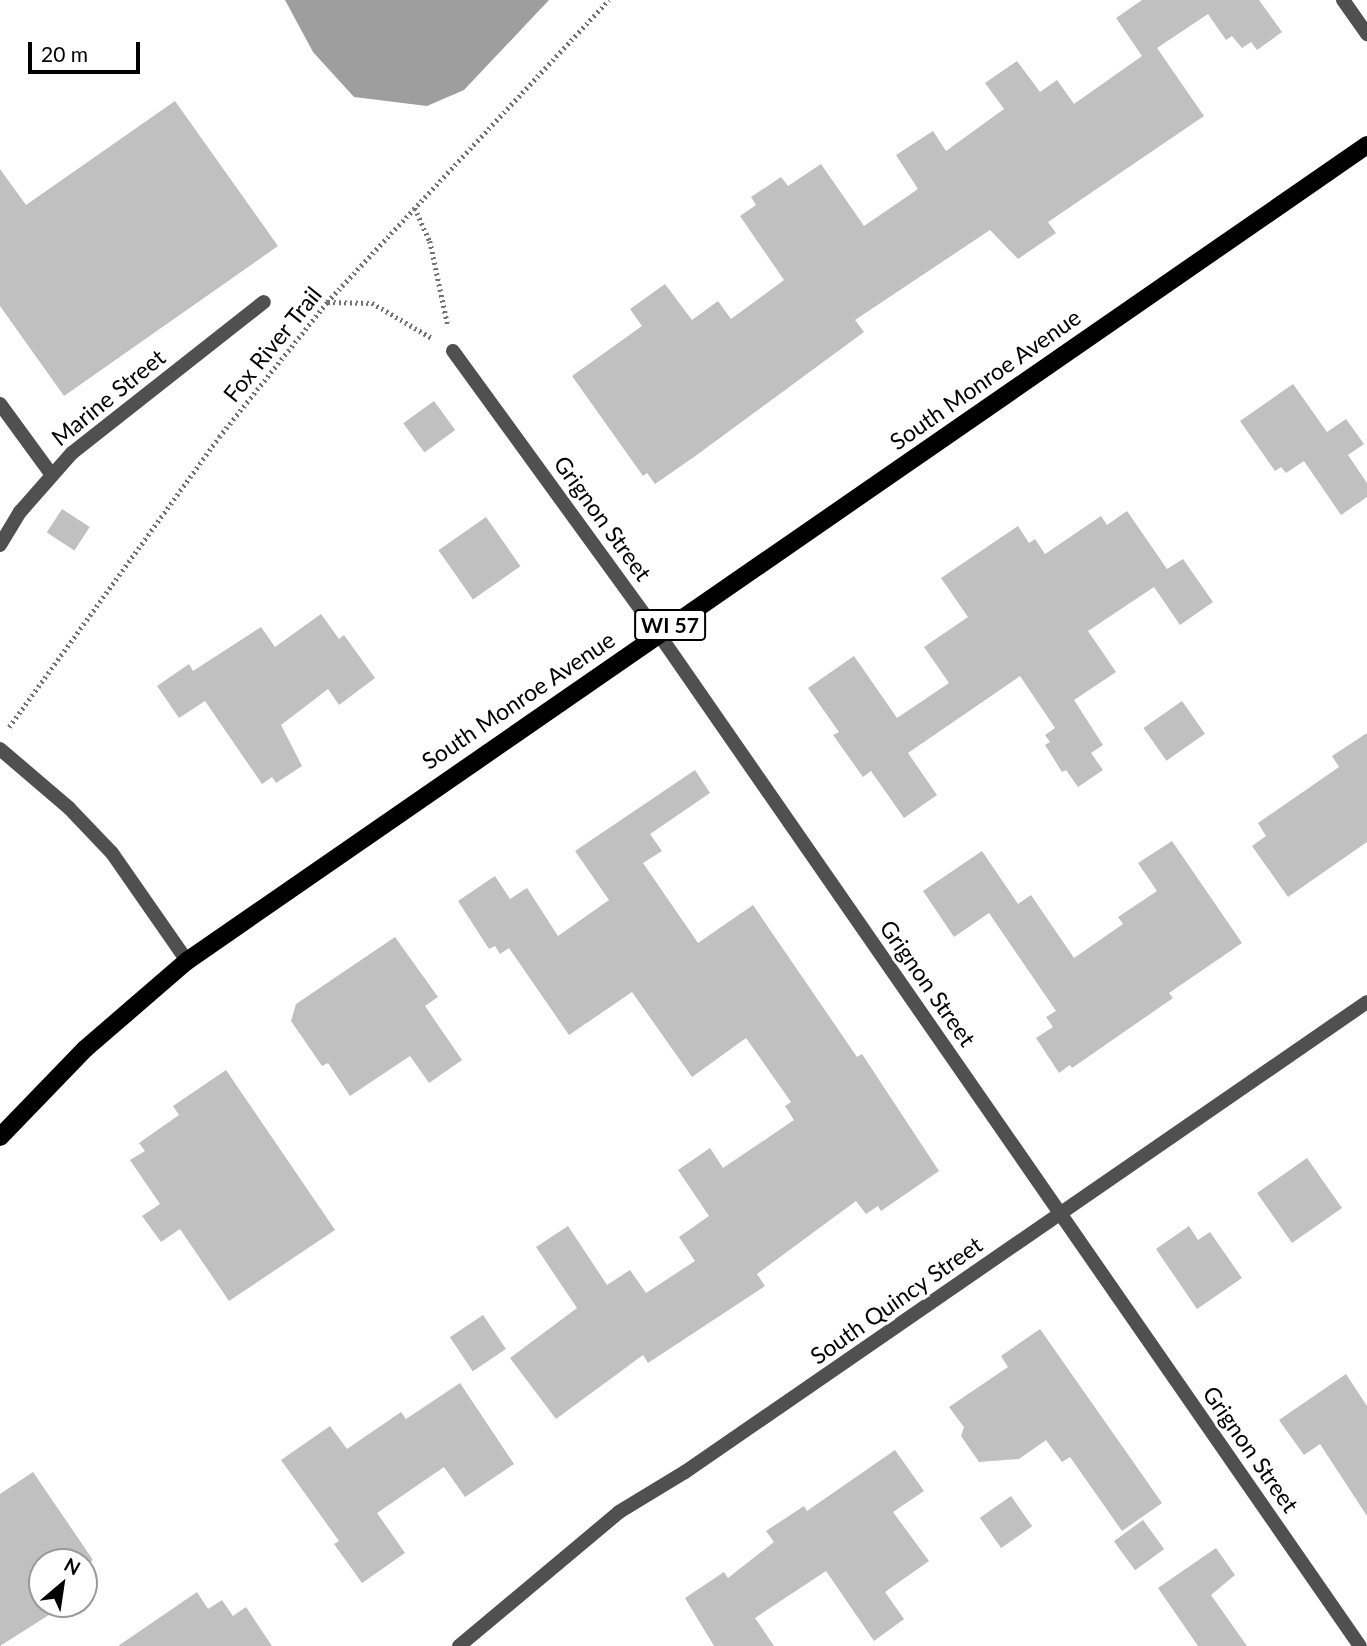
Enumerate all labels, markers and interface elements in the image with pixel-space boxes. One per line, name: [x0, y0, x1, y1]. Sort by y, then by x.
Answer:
scale bar: [32, 28, 144, 72]
text: 20 m: [41, 41, 88, 66]
street label: Fox River Trail: [217, 280, 327, 408]
street label: South Monroe Avenue: [884, 303, 1086, 455]
street label: Marine Street: [46, 343, 170, 451]
street label: Grignon Street: [548, 450, 658, 586]
road number: WI 57: [633, 608, 707, 642]
street label: South Monroe Avenue: [416, 625, 620, 775]
street label: Grignon Street: [874, 915, 982, 1051]
street label: South Quincy Street: [805, 1230, 987, 1370]
street label: Grignon Street: [1197, 1381, 1305, 1517]
north arrow: [28, 1548, 98, 1618]
text: N: [60, 1552, 84, 1580]

